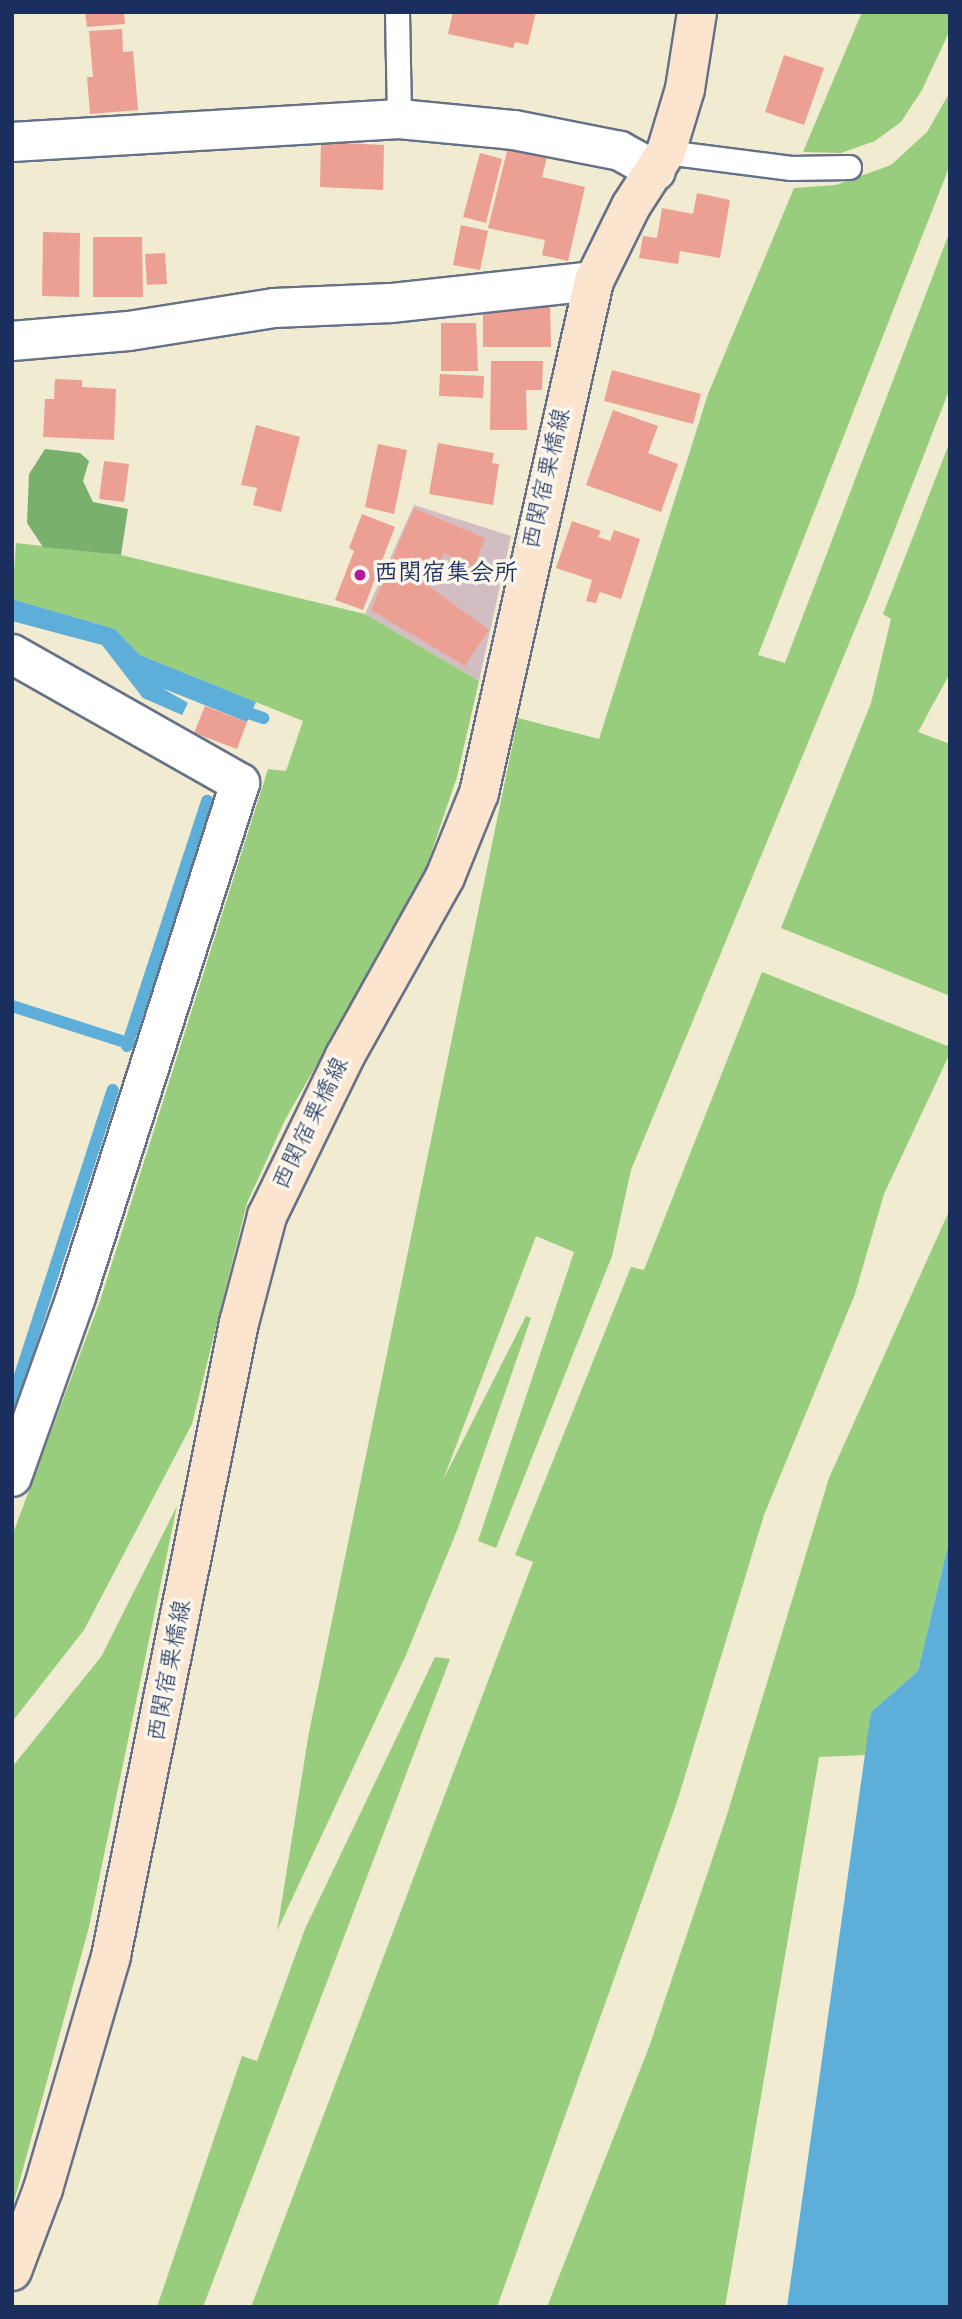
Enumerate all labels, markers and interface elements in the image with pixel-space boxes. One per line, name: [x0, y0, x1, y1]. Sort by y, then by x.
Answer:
street label: 西関宿栗橋線: [518, 406, 578, 552]
place label: 西関宿集会所: [374, 561, 518, 589]
marker: 西関宿集会所: [352, 567, 368, 583]
street label: 西関宿栗橋線: [267, 1053, 357, 1195]
street label: 西関宿栗橋線: [143, 1598, 199, 1744]

